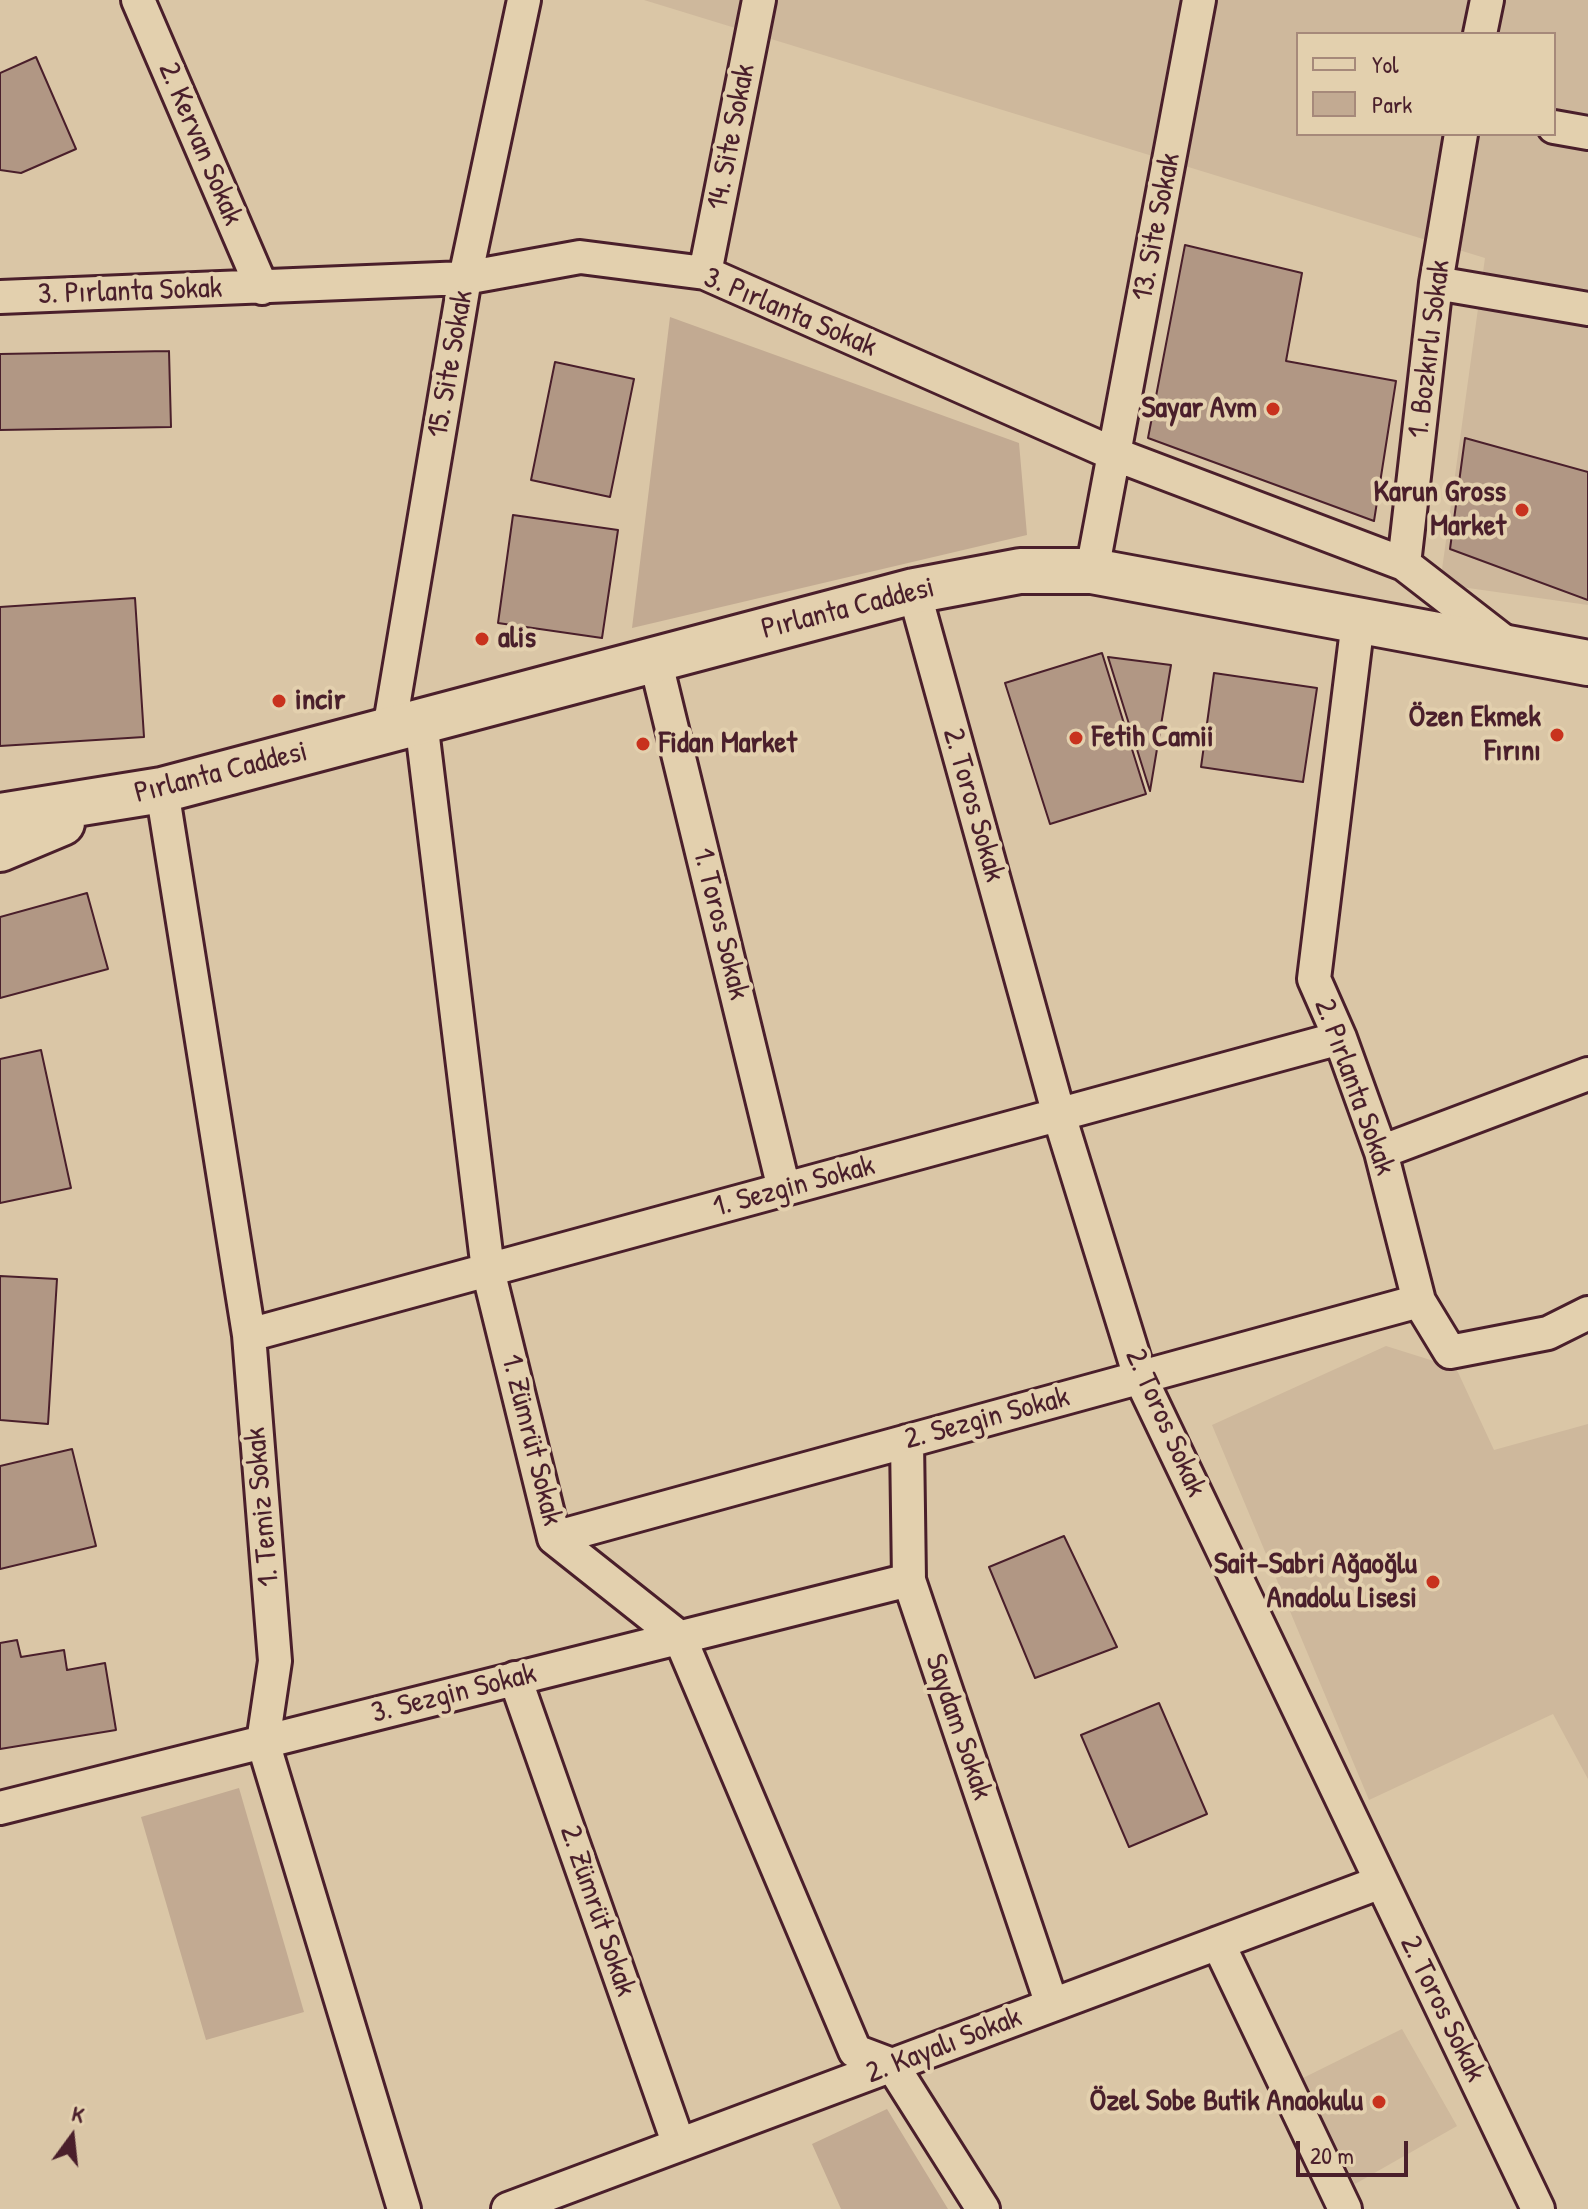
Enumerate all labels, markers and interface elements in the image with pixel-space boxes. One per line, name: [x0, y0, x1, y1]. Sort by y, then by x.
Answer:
legend: [1296, 32, 1556, 136]
text: Yol: [1372, 48, 1399, 80]
street label: 2. Kervan Sokak: [150, 57, 250, 231]
street label: 14. Site Sokak: [700, 61, 764, 213]
text: Park: [1372, 88, 1412, 120]
street label: 13. Site Sokak: [1125, 150, 1189, 304]
street label: 1. Bozkırlı Sokak: [1401, 258, 1459, 440]
street label: 3. Pırlanta Sokak: [698, 260, 882, 366]
street label: 3. Pırlanta Sokak: [37, 271, 223, 313]
street label: 15. Site Sokak: [420, 287, 482, 441]
place label: Sayar Avm: [1142, 391, 1257, 427]
marker: Sayar Avm: [1264, 400, 1282, 418]
place label: Karun Gross Market: [1373, 475, 1506, 546]
marker: Karun Gross Market: [1513, 501, 1531, 519]
street label: Pırlanta Caddesi: [758, 570, 938, 648]
place label: alis: [498, 621, 536, 657]
marker: alis: [473, 630, 491, 648]
place label: incir: [295, 683, 345, 719]
marker: incir: [270, 692, 288, 710]
place label: Özen Ekmek Fırını: [1409, 700, 1541, 770]
place label: Fetih Camii: [1092, 720, 1214, 756]
street label: 2. Toros Sokak: [934, 724, 1012, 886]
place label: Fidan Market: [659, 726, 797, 762]
marker: Özen Ekmek Fırını: [1548, 726, 1566, 744]
marker: Fetih Camii: [1067, 729, 1085, 747]
street label: Pırlanta Caddesi: [131, 734, 311, 812]
marker: Fidan Market: [634, 735, 652, 753]
street label: 1. Toros Sokak: [684, 844, 756, 1004]
street label: 2. Pırlanta Sokak: [1305, 994, 1403, 1180]
street label: 1. Sezgin Sokak: [709, 1148, 879, 1226]
street label: 2. Toros Sokak: [1116, 1343, 1214, 1503]
street label: 1. Zümrüt Sokak: [492, 1351, 570, 1529]
street label: 2. Sezgin Sokak: [901, 1380, 1073, 1458]
street label: 1. Temiz Sokak: [238, 1426, 288, 1588]
place label: Sait-Sabri Ağaoğlu Anadolu Lisesi: [1214, 1547, 1417, 1618]
marker: Sait-Sabri Ağaoğlu Anadolu Lisesi: [1424, 1573, 1442, 1591]
street label: Saydam Sokak: [916, 1650, 1000, 1804]
street label: 3. Sezgin Sokak: [368, 1656, 540, 1732]
street label: 2. Zümrüt Sokak: [551, 1821, 643, 2001]
street label: 2. Toros Sokak: [1391, 1930, 1493, 2088]
street label: 2. Kayalı Sokak: [861, 2000, 1027, 2092]
place label: Özel Sobe Butik Anaokulu: [1090, 2084, 1363, 2120]
marker: Özel Sobe Butik Anaokulu: [1370, 2093, 1388, 2111]
north arrow: [32, 2097, 112, 2177]
text: K: [69, 2098, 88, 2130]
scale bar: [1300, 2125, 1412, 2175]
text: 20 m: [1310, 2139, 1354, 2171]

